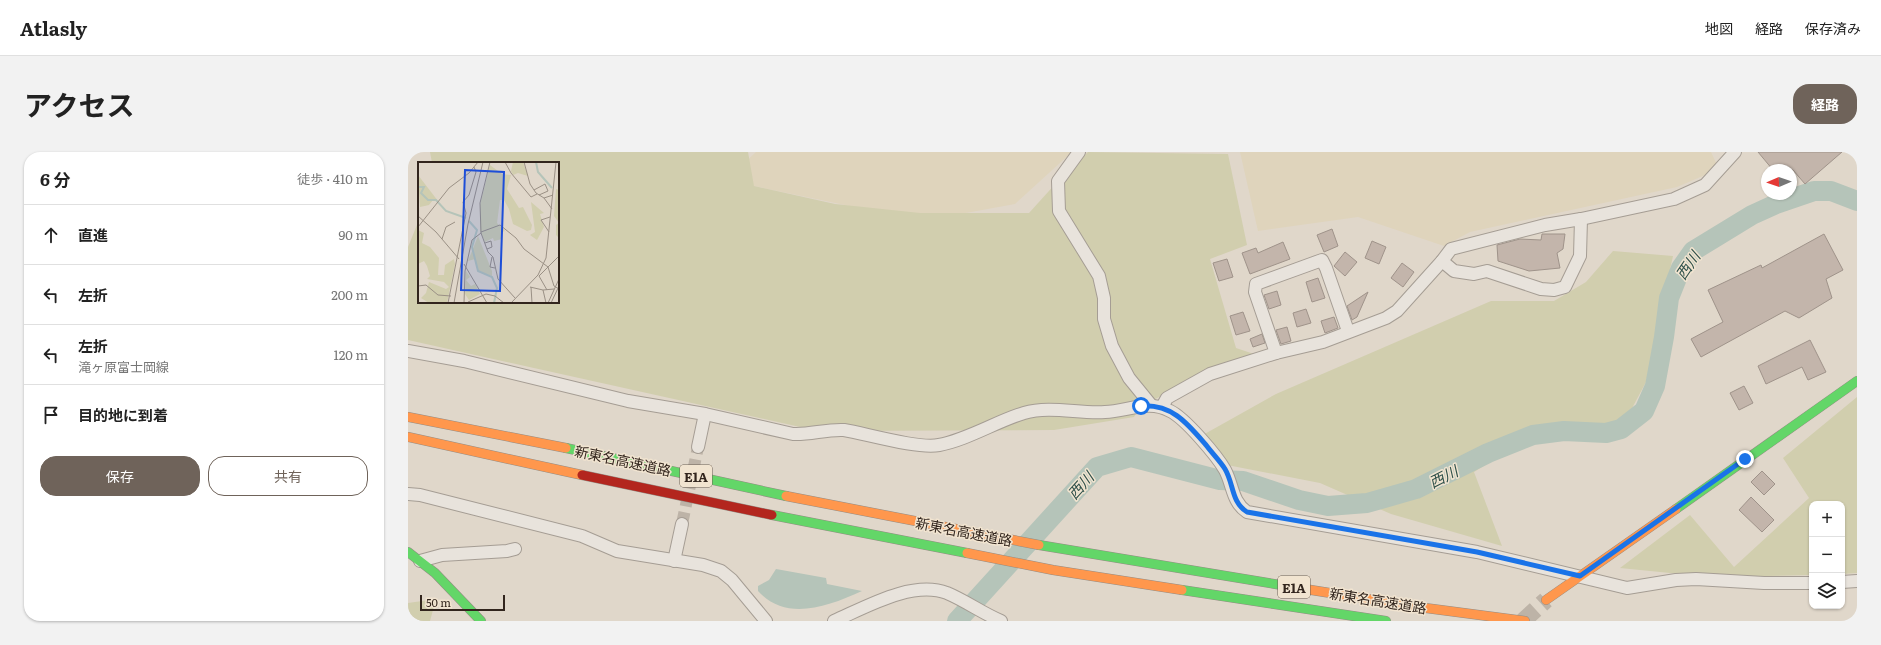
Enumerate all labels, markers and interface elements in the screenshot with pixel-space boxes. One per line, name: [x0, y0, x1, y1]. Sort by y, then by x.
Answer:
text: Atlasly: [20, 14, 87, 42]
text: 地図: [1705, 18, 1733, 38]
text: 経路: [1755, 18, 1783, 38]
text: 保存済み: [1805, 18, 1861, 38]
text: アクセス: [24, 83, 135, 125]
button: 経路: [1793, 84, 1857, 124]
inset map: [418, 162, 559, 303]
north arrow: [1761, 164, 1797, 200]
text: 6 分: [40, 166, 70, 191]
text: 徒歩 · 410 m: [297, 169, 368, 188]
text: 直進: [78, 223, 108, 246]
icon: ahead: [40, 224, 62, 246]
text: 90 m: [338, 225, 368, 244]
water label: 西川: [1669, 244, 1706, 284]
text: 左折: [78, 283, 108, 306]
icon: left: [40, 284, 62, 306]
text: 200 m: [331, 285, 368, 304]
text: 左折: [78, 334, 108, 357]
icon: left: [40, 344, 62, 366]
text: 120 m: [333, 345, 368, 364]
text: 滝ヶ原富士岡線: [78, 357, 169, 376]
route start: [1132, 397, 1150, 415]
text: 目的地に到着: [78, 403, 168, 426]
icon: arrive: [40, 404, 62, 426]
street label: 新東名高速道路: [573, 440, 673, 480]
route end: [1736, 450, 1754, 468]
button: 保存: [40, 456, 200, 496]
button: 共有: [208, 456, 368, 496]
water label: 西川: [1424, 458, 1463, 493]
road number: E1A: [680, 465, 712, 487]
water label: 西川: [1061, 465, 1100, 504]
map controls: [1809, 501, 1845, 609]
button: +: [1809, 501, 1845, 537]
street label: 新東名高速道路: [914, 512, 1014, 550]
button: −: [1809, 537, 1845, 573]
button: layers: [1809, 573, 1845, 609]
road number: E1A: [1278, 576, 1310, 598]
street label: 新東名高速道路: [1328, 582, 1428, 618]
scale bar: [420, 593, 505, 612]
text: 50 m: [426, 594, 451, 610]

